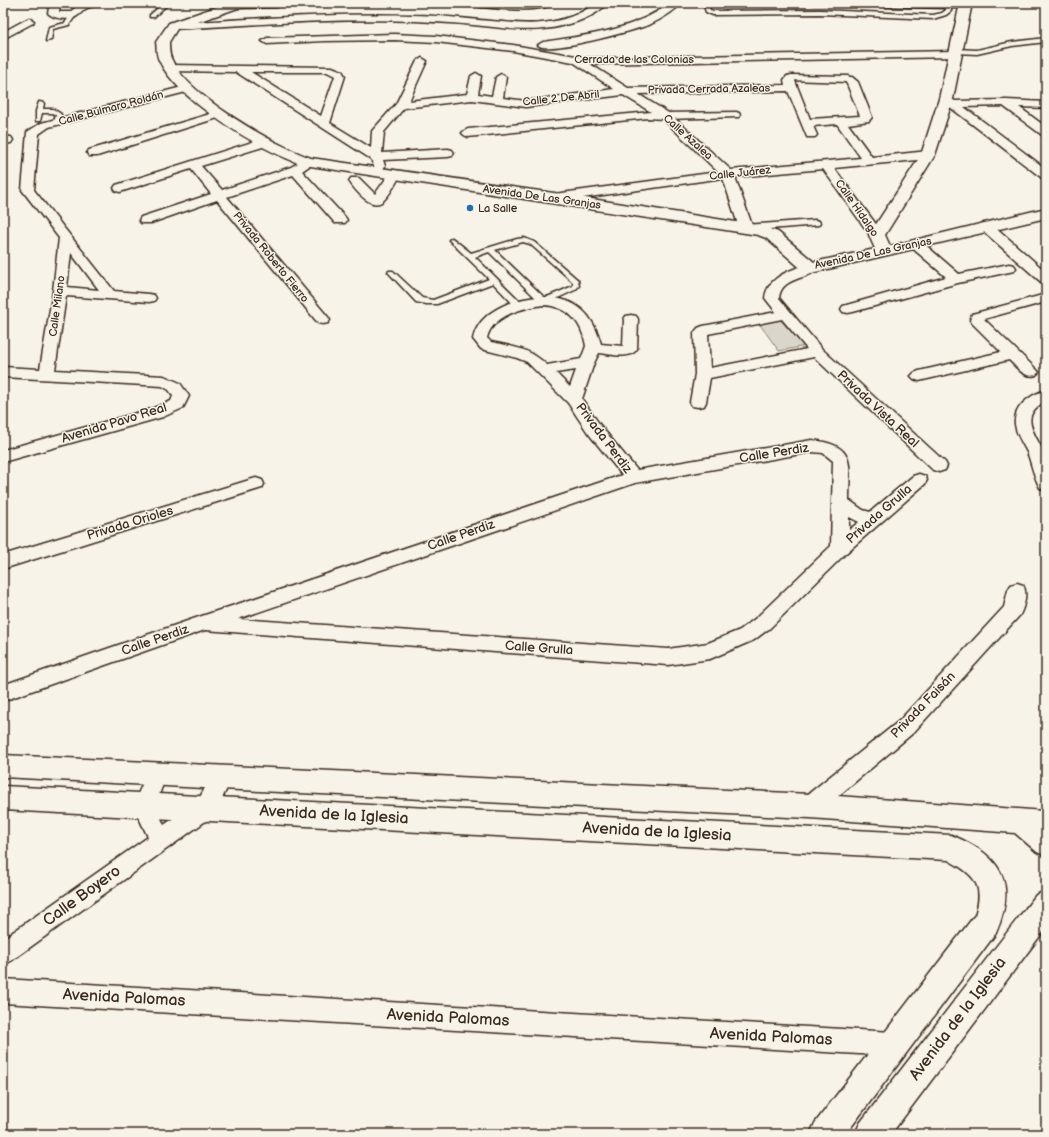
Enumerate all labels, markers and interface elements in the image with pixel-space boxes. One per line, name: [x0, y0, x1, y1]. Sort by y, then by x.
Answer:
street label: Cerrada de las Colonias: [574, 53, 694, 66]
street label: Privada Cerrada Azaleas: [648, 81, 771, 97]
street label: Calle Bulmaro Roldán: [57, 88, 165, 128]
street label: Calle 2 De Abril: [522, 88, 600, 108]
street label: Calle Azalea: [661, 112, 715, 162]
street label: Calle Juárez: [709, 163, 772, 183]
street label: Calle Hidalgo: [833, 177, 881, 239]
street label: Avenida De Las Granjas: [482, 182, 602, 212]
place label: La Salle: [478, 202, 518, 215]
marker: La Salle: [465, 203, 475, 213]
street label: Privada Roberto Fierro: [230, 209, 312, 305]
street label: Avenida De Las Granjas: [813, 234, 933, 272]
street label: Calle Milano: [46, 275, 68, 337]
street label: Privada Vista Real: [834, 367, 922, 451]
street label: Avenida Pavo Real: [59, 399, 169, 447]
street label: Privada Perdiz: [572, 400, 636, 477]
street label: Calle Perdiz: [738, 439, 811, 466]
street label: Privada Grulla: [843, 481, 915, 547]
street label: Privada Orioles: [85, 502, 176, 544]
street label: Calle Perdiz: [425, 516, 497, 554]
street label: Calle Perdiz: [119, 621, 191, 659]
street label: Calle Grulla: [504, 638, 574, 658]
street label: Privada Faisán: [887, 668, 959, 742]
street label: Avenida de la Iglesia: [259, 802, 409, 828]
street label: Avenida de la Iglesia: [582, 819, 732, 845]
street label: Calle Boyero: [39, 861, 125, 931]
street label: Avenida de la Iglesia: [905, 954, 1011, 1084]
street label: Avenida Palomas: [62, 985, 186, 1011]
street label: Avenida Palomas: [386, 1005, 510, 1031]
street label: Avenida Palomas: [709, 1024, 833, 1050]

